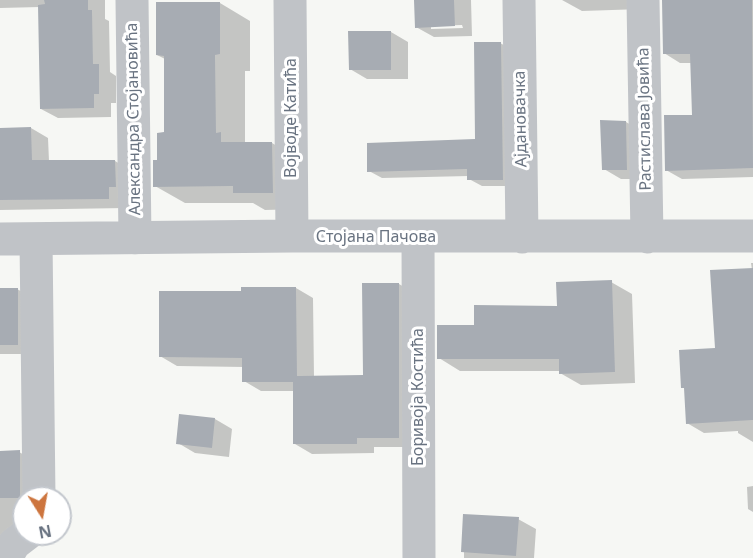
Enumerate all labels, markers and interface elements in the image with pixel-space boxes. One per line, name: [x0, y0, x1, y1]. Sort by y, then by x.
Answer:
street label: Александра Стојановића: [123, 22, 145, 216]
street label: Растислава Јовића: [634, 47, 656, 191]
street label: Војводе Катића: [281, 58, 301, 178]
street label: Ајдановачка: [511, 70, 531, 168]
street label: Стојана Пачова: [316, 227, 436, 247]
street label: Боривоја Костића: [408, 328, 428, 466]
north arrow: [12, 486, 72, 546]
text: N: [37, 520, 54, 544]

